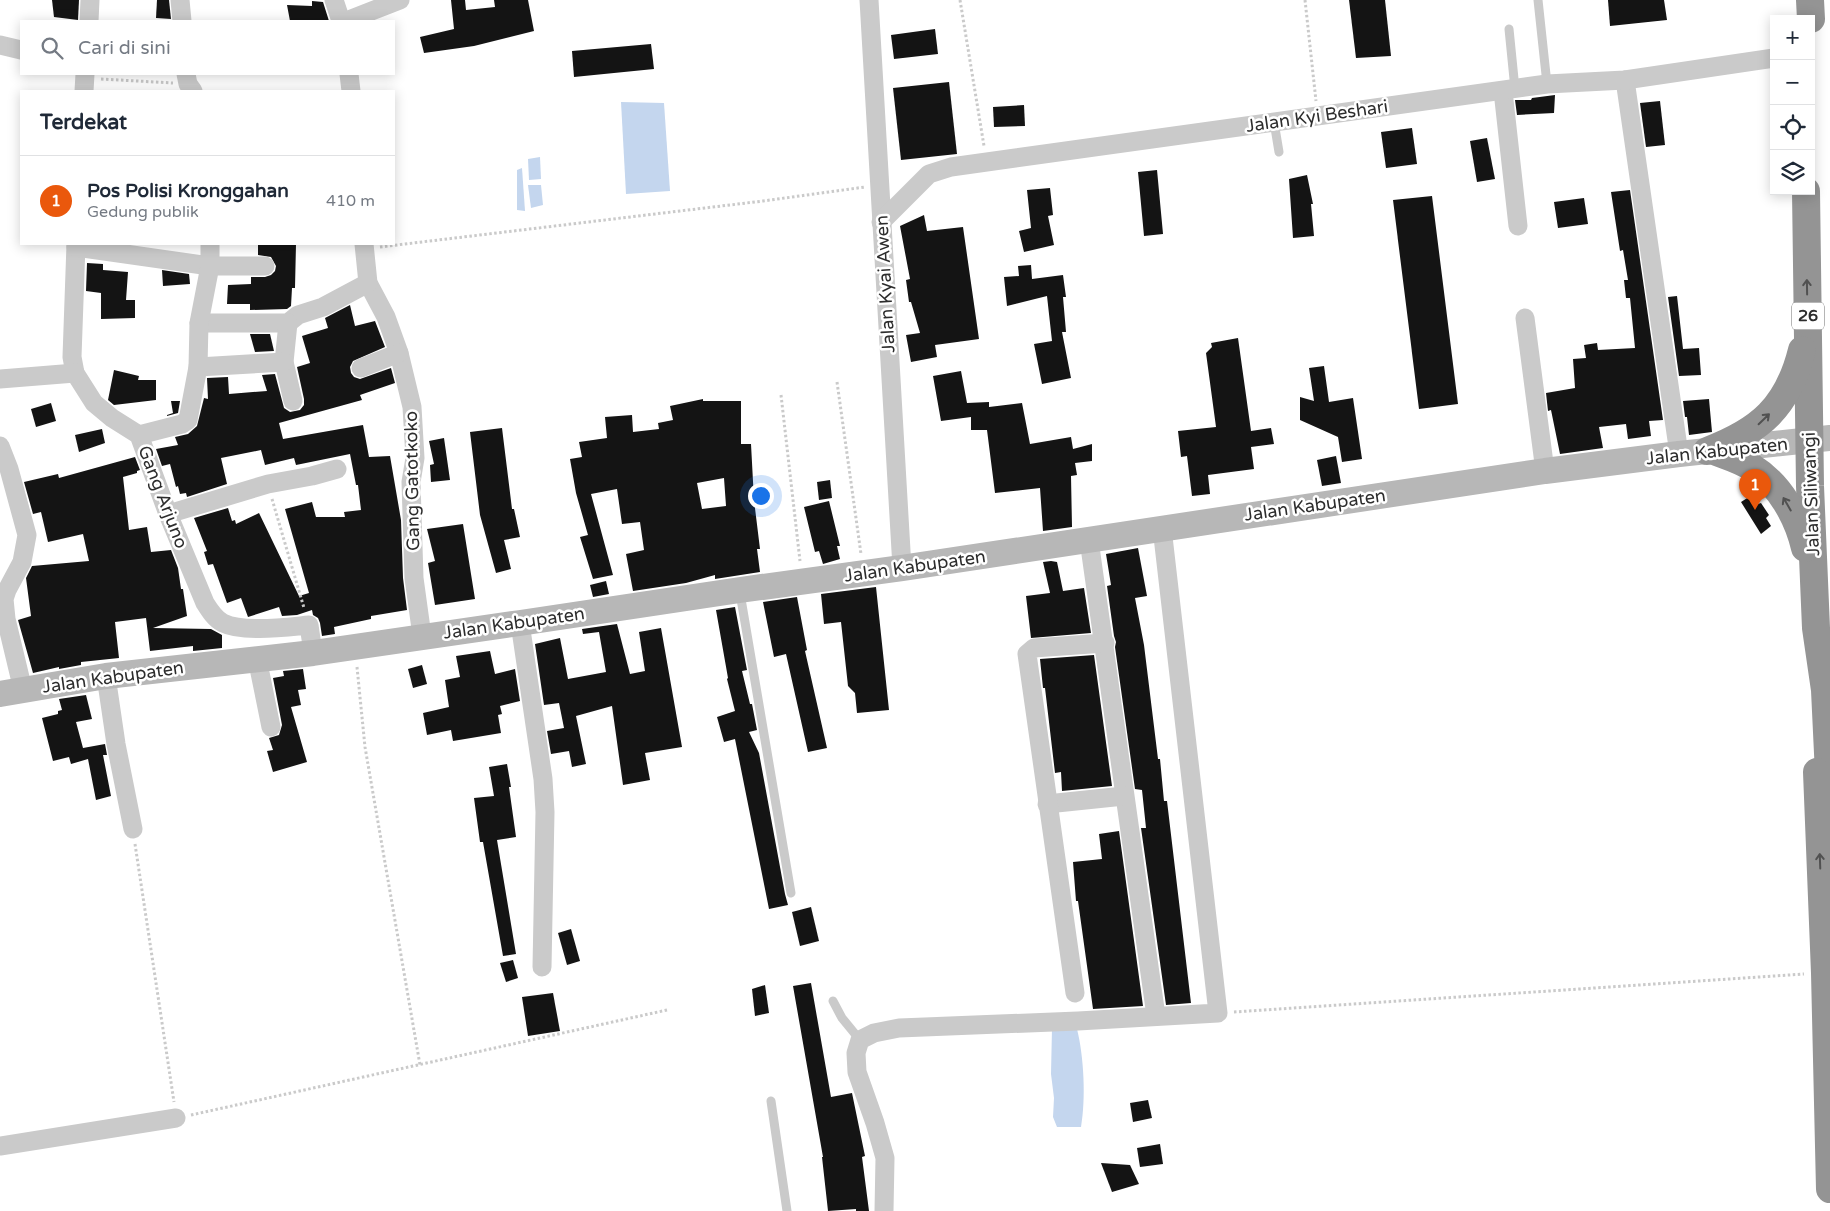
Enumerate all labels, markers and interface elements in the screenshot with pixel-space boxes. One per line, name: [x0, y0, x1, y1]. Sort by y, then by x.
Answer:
map controls: [1770, 15, 1815, 195]
button: +: [1770, 15, 1815, 60]
search box: [20, 20, 395, 75]
icon: search: [38, 34, 66, 62]
text: Cari di sini: [78, 37, 171, 59]
button: −: [1770, 60, 1815, 105]
street label: Jalan Kyi Beshari: [1245, 95, 1389, 137]
button: locate: [1770, 105, 1815, 150]
text: Terdekat: [40, 110, 127, 135]
button: layers: [1770, 150, 1815, 195]
text: Pos Polisi Kronggahan: [87, 180, 289, 202]
text: 1: [51, 191, 61, 211]
text: 410 m: [326, 191, 375, 211]
text: Gedung publik: [87, 202, 199, 222]
street label: Jalan Kyai Awen: [870, 215, 900, 353]
one-way arrow: [1802, 279, 1812, 296]
road number: 26: [1792, 302, 1824, 330]
street label: Gang Gatotkoko: [400, 411, 424, 551]
one-way arrow: [1758, 413, 1771, 425]
street label: Jalan Siliwangi: [1798, 432, 1824, 556]
street label: Jalan Kabupaten: [1645, 433, 1789, 469]
street label: Gang Arjuno: [133, 442, 193, 552]
pin: 1: [1739, 469, 1771, 510]
your location: [748, 483, 774, 509]
street label: Jalan Kabupaten: [1243, 484, 1387, 526]
one-way arrow: [1782, 498, 1792, 512]
street label: Jalan Kabupaten: [843, 545, 987, 587]
street label: Jalan Kabupaten: [442, 602, 586, 644]
street label: Jalan Kabupaten: [41, 656, 185, 698]
one-way arrow: [1816, 853, 1825, 869]

